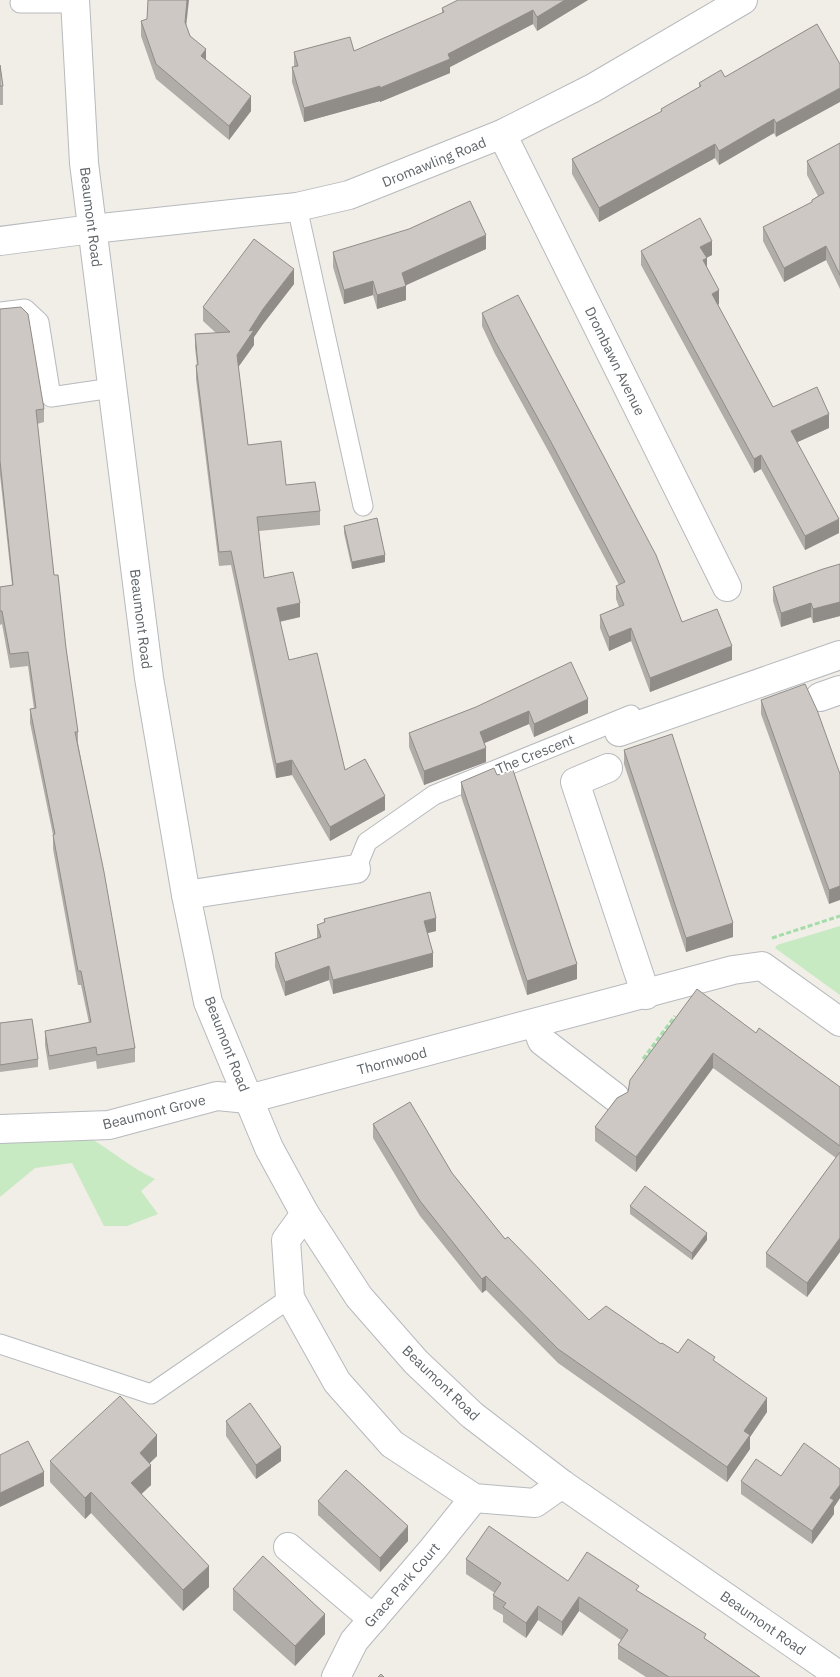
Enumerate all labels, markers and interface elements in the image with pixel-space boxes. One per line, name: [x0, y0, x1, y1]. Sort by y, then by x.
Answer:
street label: Dromawling Road: [379, 133, 489, 191]
street label: Beaumont Road: [76, 166, 106, 268]
street label: Drombawn Avenue: [581, 304, 649, 419]
street label: Beaumont Road: [126, 568, 156, 670]
street label: The Crescent: [493, 730, 577, 778]
street label: Beaumont Road: [201, 994, 253, 1094]
street label: Thornwood: [355, 1043, 429, 1079]
street label: Beaumont Grove: [101, 1090, 208, 1133]
street label: Beaumont Road: [399, 1342, 483, 1424]
street label: Grace Park Court: [360, 1539, 444, 1631]
street label: Beaumont Road: [717, 1587, 809, 1659]

